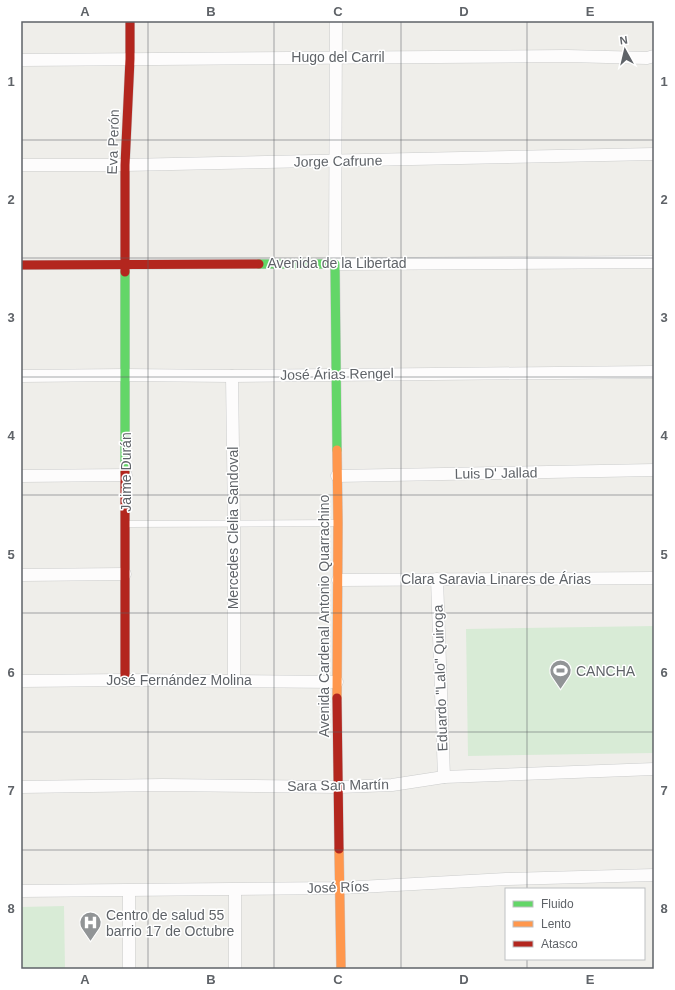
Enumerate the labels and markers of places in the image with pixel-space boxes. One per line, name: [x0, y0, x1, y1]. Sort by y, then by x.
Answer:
sports icon: CANCHA: [547, 658, 573, 691]
place label: CANCHA: [576, 663, 636, 679]
place label: Centro de salud 55 barrio 17 de Octubre: [106, 907, 235, 939]
hospital icon: Centro de salud 55 barrio 17 de Octubre: [77, 910, 103, 943]

